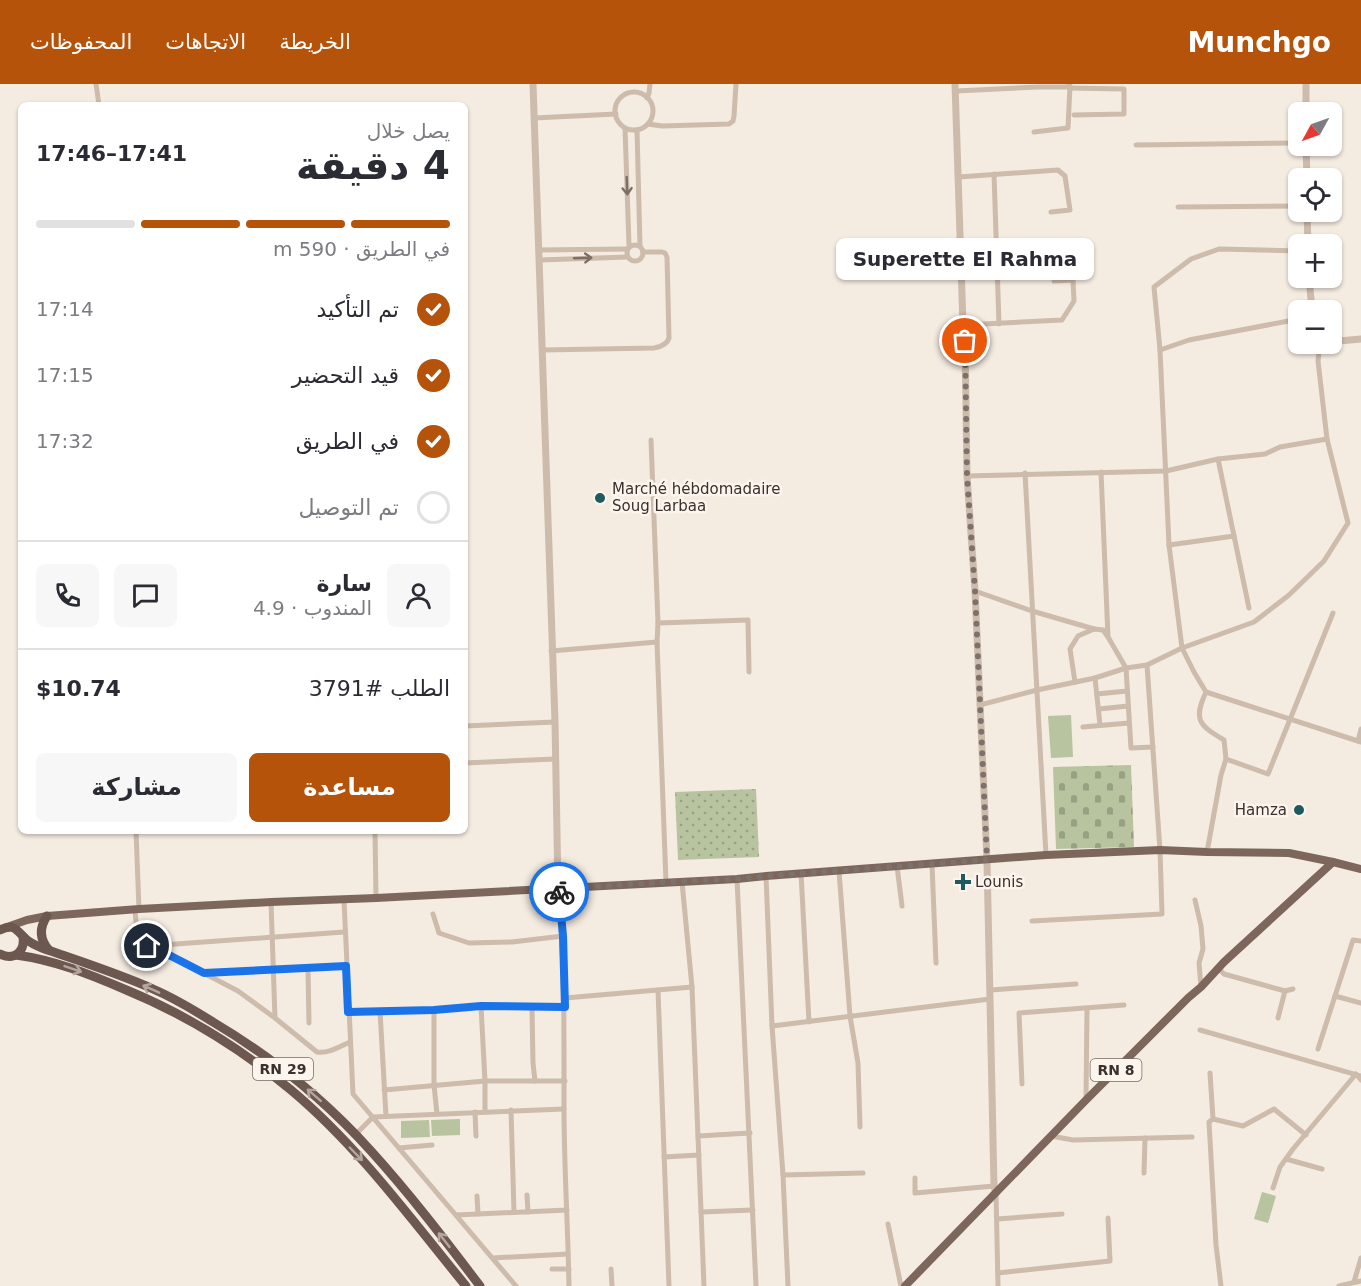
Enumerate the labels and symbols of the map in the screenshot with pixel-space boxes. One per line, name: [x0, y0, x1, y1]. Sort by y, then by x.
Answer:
north arrow: [1288, 102, 1342, 156]
one-way arrow: [622, 176, 633, 196]
callout: Superette El Rahma: [836, 239, 1094, 281]
one-way arrow: [573, 252, 593, 264]
pin: [939, 315, 990, 366]
place label: Marché hébdomadaire Soug Larbaa: [612, 480, 780, 515]
marker: Marché hébdomadaire Soug Larbaa: [593, 491, 607, 505]
place label: Hamza: [1235, 801, 1287, 819]
marker: Hamza: [1292, 803, 1306, 817]
courier: [529, 862, 589, 922]
place label: Lounis: [975, 873, 1023, 891]
marker: Lounis: [956, 875, 970, 889]
pin: [121, 920, 172, 971]
one-way arrow: [63, 964, 82, 975]
one-way arrow: [143, 983, 161, 994]
road number: RN 29: [253, 1058, 313, 1080]
road number: RN 8: [1090, 1059, 1142, 1081]
one-way arrow: [306, 1088, 322, 1101]
one-way arrow: [349, 1146, 363, 1161]
one-way arrow: [438, 1232, 450, 1248]

